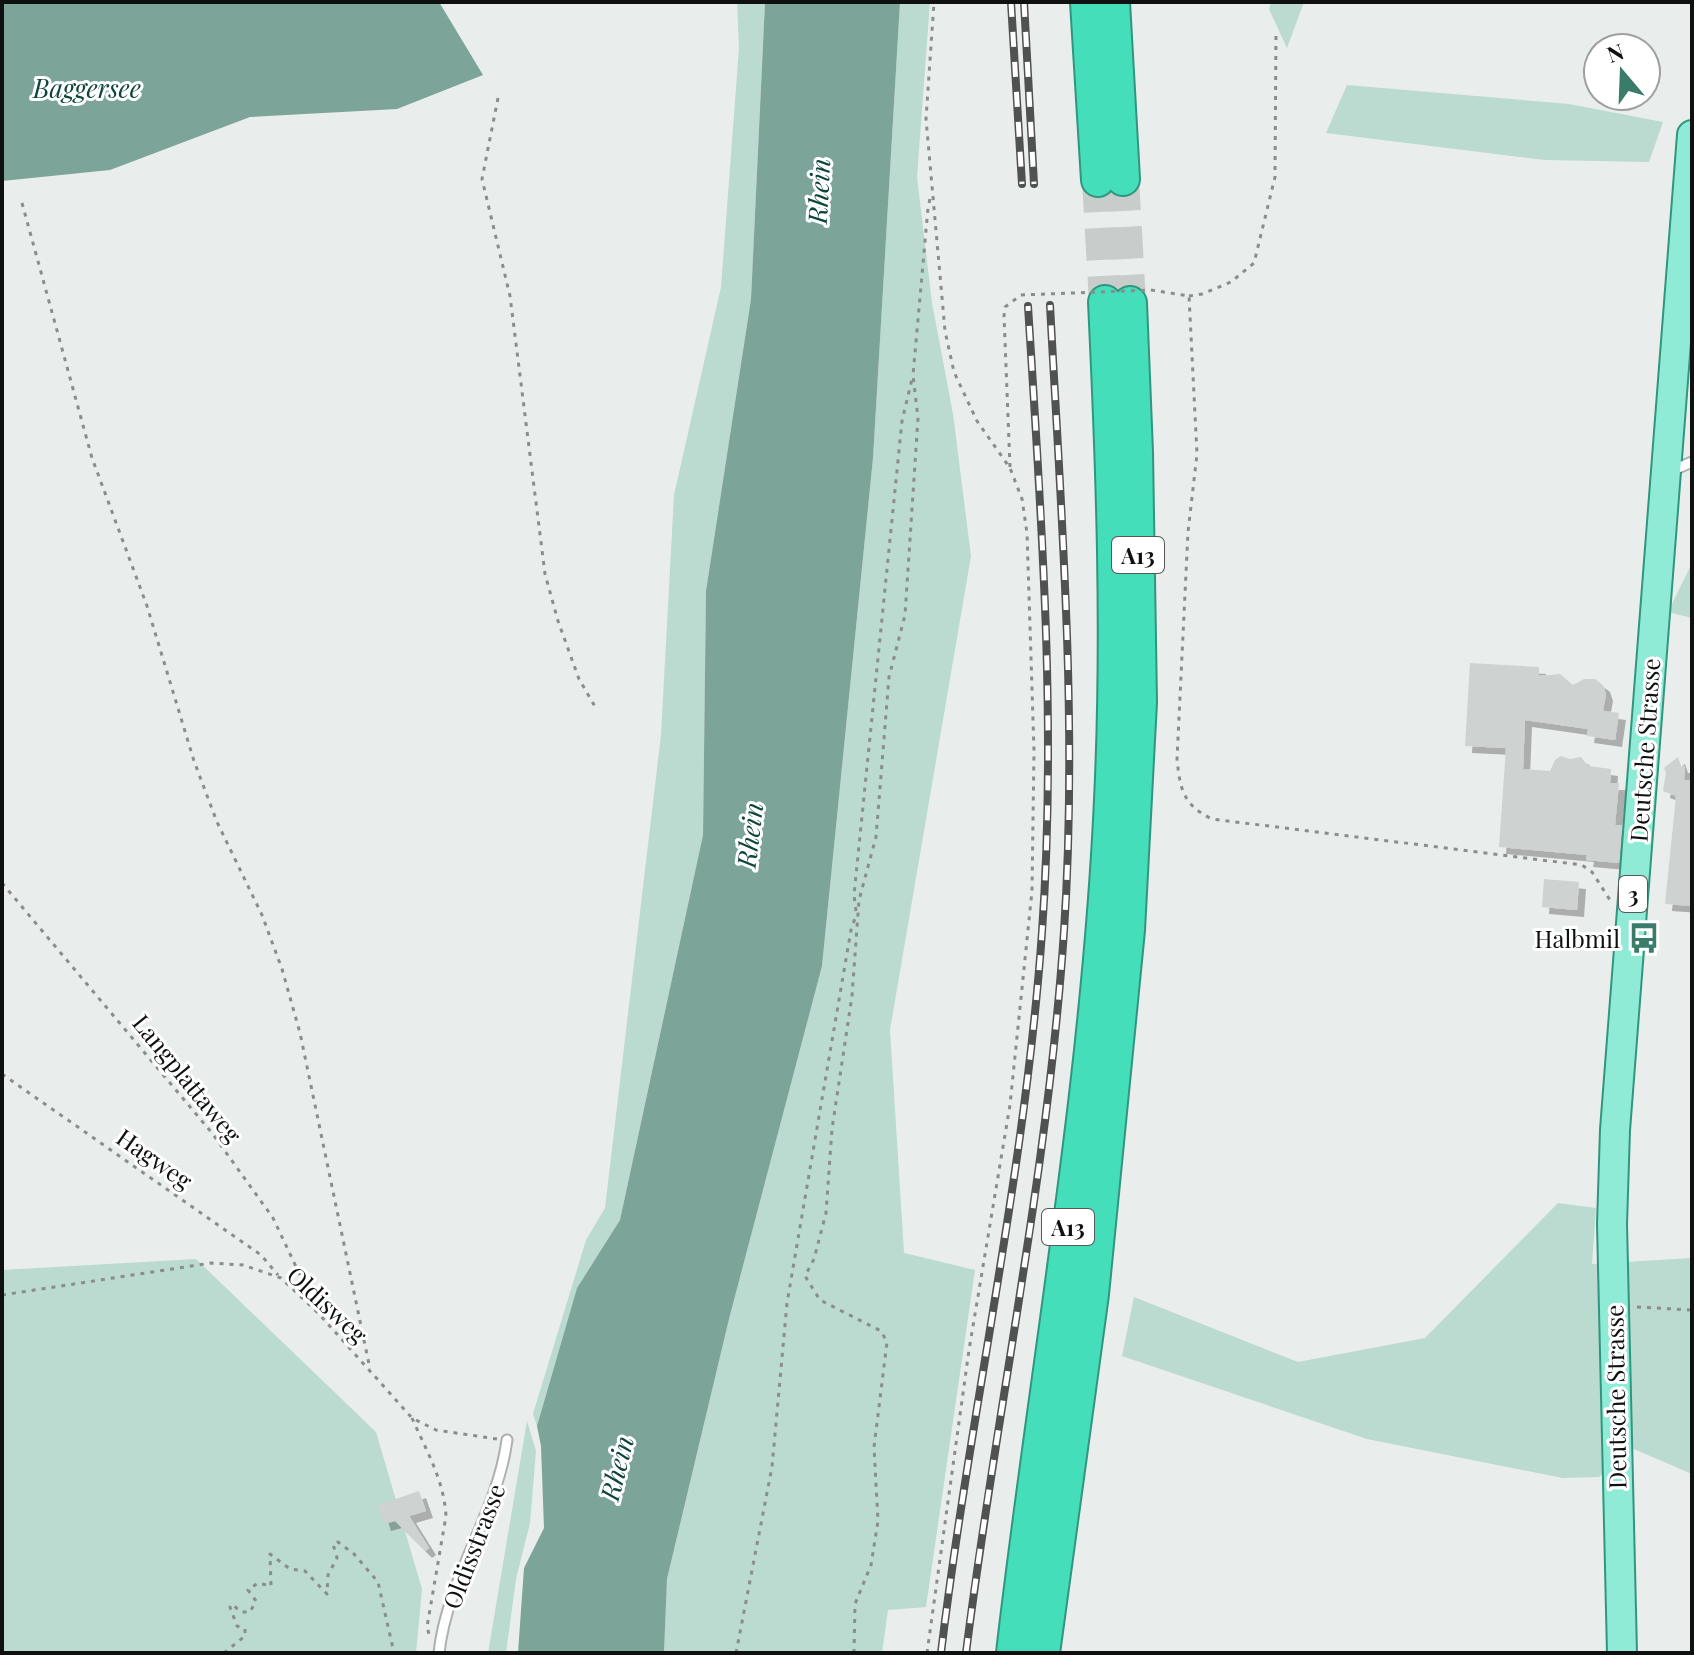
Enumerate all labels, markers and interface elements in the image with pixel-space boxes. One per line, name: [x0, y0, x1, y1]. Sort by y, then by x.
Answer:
north arrow: [1582, 32, 1662, 112]
text: N: [1603, 35, 1628, 69]
water label: Baggersee: [32, 70, 141, 105]
water label: Rhein: [799, 157, 837, 226]
road number: A13: [1112, 537, 1164, 573]
street label: Deutsche Strasse: [1622, 657, 1666, 843]
water label: Rhein: [728, 800, 770, 871]
road number: 3: [1619, 876, 1647, 912]
bus stop icon: Halbmil: [1627, 921, 1661, 955]
place label: Halbmil: [1534, 922, 1620, 954]
street label: Langplattaweg: [126, 1007, 250, 1149]
street label: Hagweg: [111, 1120, 199, 1196]
road number: A13: [1042, 1209, 1094, 1245]
street label: Oldisweg: [281, 1259, 375, 1350]
street label: Deutsche Strasse: [1597, 1305, 1633, 1489]
water label: Rhein: [591, 1432, 641, 1505]
street label: Oldisstrasse: [435, 1479, 511, 1613]

